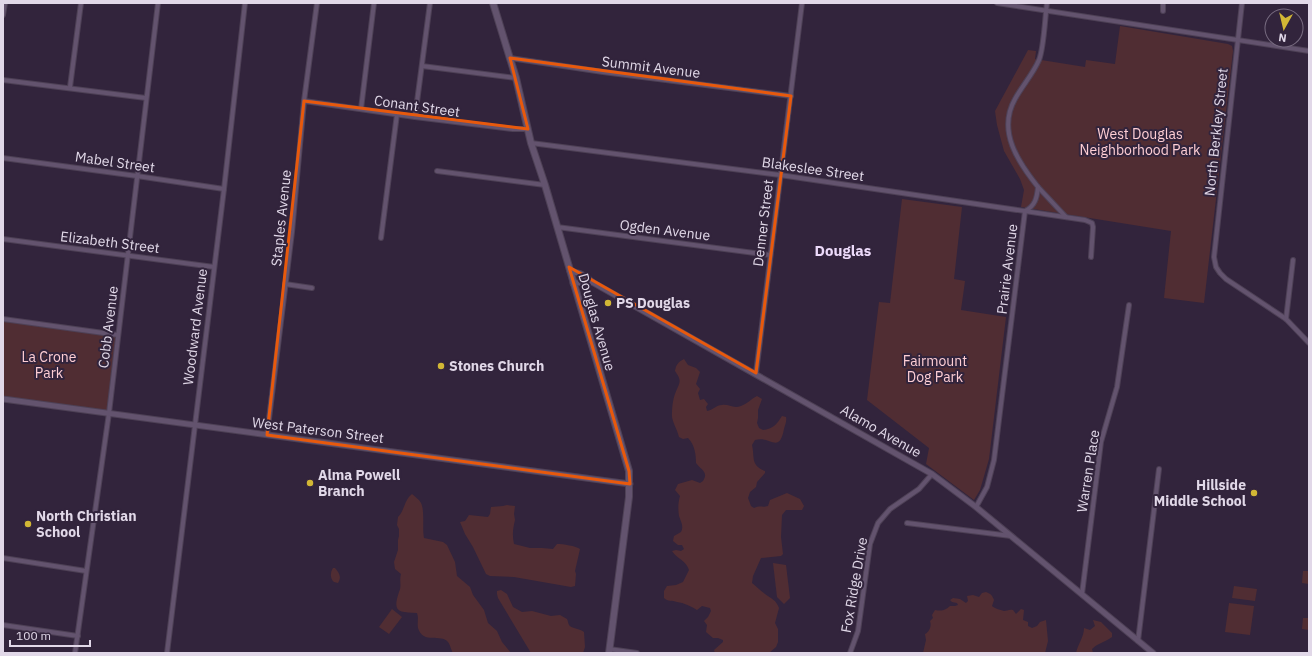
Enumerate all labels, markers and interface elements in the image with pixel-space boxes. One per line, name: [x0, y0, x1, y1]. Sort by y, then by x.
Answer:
north arrow: [1264, 8, 1304, 48]
text: N: [1278, 30, 1288, 45]
street label: Summit Avenue: [601, 52, 702, 82]
street label: North Berkley Street: [1200, 67, 1232, 197]
street label: Conant Street: [373, 91, 461, 121]
park label: West Douglas Neighborhood Park: [1080, 125, 1201, 159]
street label: Mabel Street: [74, 148, 156, 177]
street label: Blakeslee Street: [761, 153, 865, 185]
street label: Staples Avenue: [267, 169, 295, 267]
street label: Denner Street: [749, 178, 777, 268]
street label: Ogden Avenue: [619, 216, 712, 245]
street label: Prairie Avenue: [993, 223, 1022, 315]
street label: Elizabeth Street: [59, 227, 161, 257]
district label: Douglas: [815, 241, 872, 260]
street label: Woodward Avenue: [179, 267, 211, 386]
street label: Douglas Avenue: [574, 271, 620, 373]
street label: Cobb Avenue: [94, 284, 122, 369]
place label: PS Douglas: [616, 294, 690, 312]
marker: PS Douglas: [603, 298, 613, 308]
park label: La Crone Park: [21, 348, 77, 382]
park label: Fairmount Dog Park: [903, 352, 967, 386]
place label: Stones Church: [449, 357, 544, 375]
marker: Stones Church: [436, 361, 446, 371]
street label: Alamo Avenue: [837, 401, 925, 462]
street label: West Paterson Street: [251, 413, 385, 447]
street label: Warren Place: [1073, 428, 1103, 514]
place label: Alma Powell Branch: [318, 466, 400, 500]
place label: Hillside Middle School: [1154, 476, 1246, 510]
marker: Alma Powell Branch: [305, 478, 315, 488]
marker: Hillside Middle School: [1249, 488, 1259, 498]
place label: North Christian School: [36, 507, 137, 541]
marker: North Christian School: [23, 519, 33, 529]
street label: Fox Ridge Drive: [837, 535, 871, 634]
scale bar: [10, 622, 90, 648]
text: 100 m: [16, 628, 51, 643]

